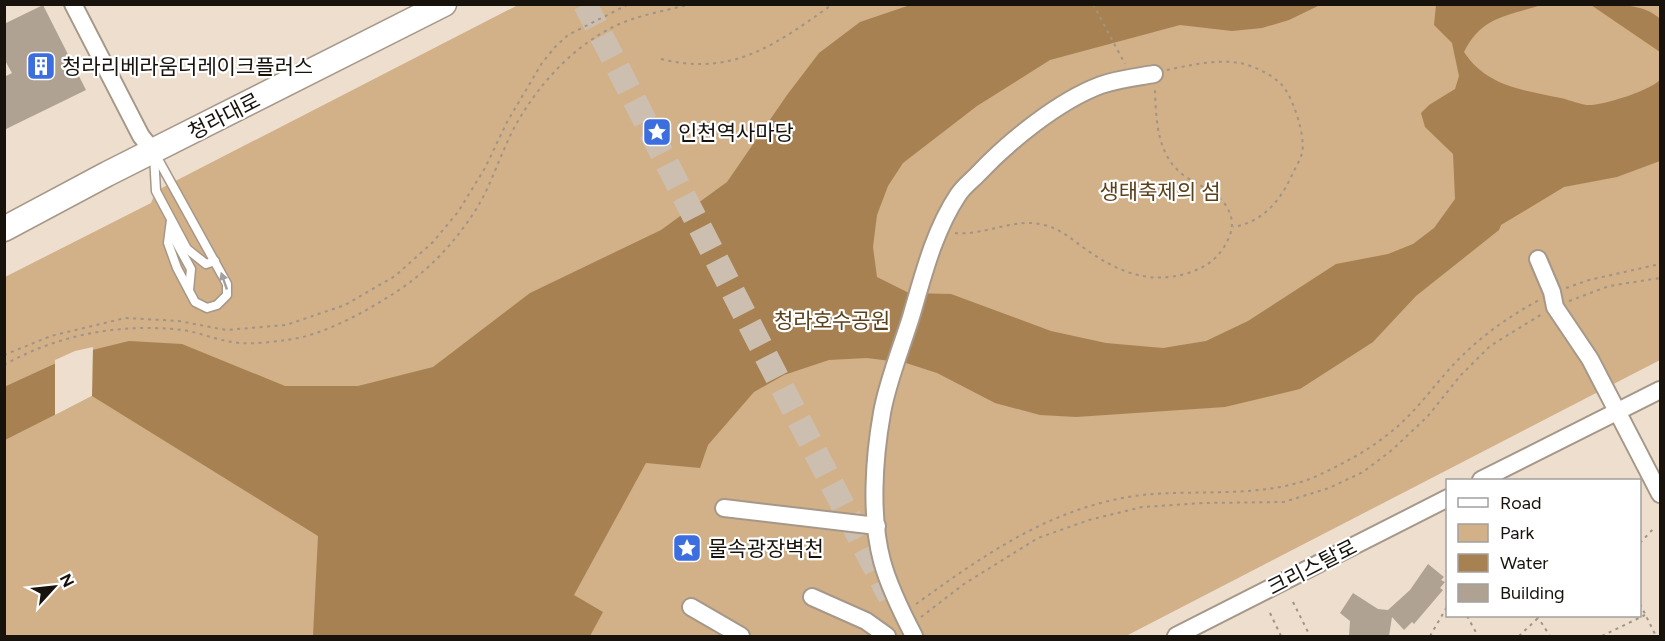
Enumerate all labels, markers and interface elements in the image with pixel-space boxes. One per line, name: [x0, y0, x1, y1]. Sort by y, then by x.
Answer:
building icon: 청라리베라움더레이크플러스: [25, 50, 57, 82]
place label: 청라리베라움더레이크플러스: [62, 54, 313, 79]
street label: 청라대로: [184, 87, 264, 145]
place icon: 인천역사마당: [641, 116, 673, 148]
place label: 인천역사마당: [678, 120, 794, 145]
park label: 생태축제의 섬: [1099, 179, 1221, 204]
one-way arrow: [218, 271, 228, 289]
park label: 청라호수공원: [774, 308, 890, 333]
legend: [1446, 479, 1641, 617]
text: Road: [1500, 492, 1541, 514]
text: Park: [1500, 522, 1535, 544]
place icon: 물속광장벽천: [671, 532, 703, 564]
street label: 크리스탈로: [1263, 534, 1361, 600]
place label: 물속광장벽천: [708, 536, 824, 561]
text: Water: [1500, 552, 1548, 574]
north arrow: [24, 557, 84, 617]
text: N: [56, 571, 78, 590]
text: Building: [1500, 582, 1565, 604]

